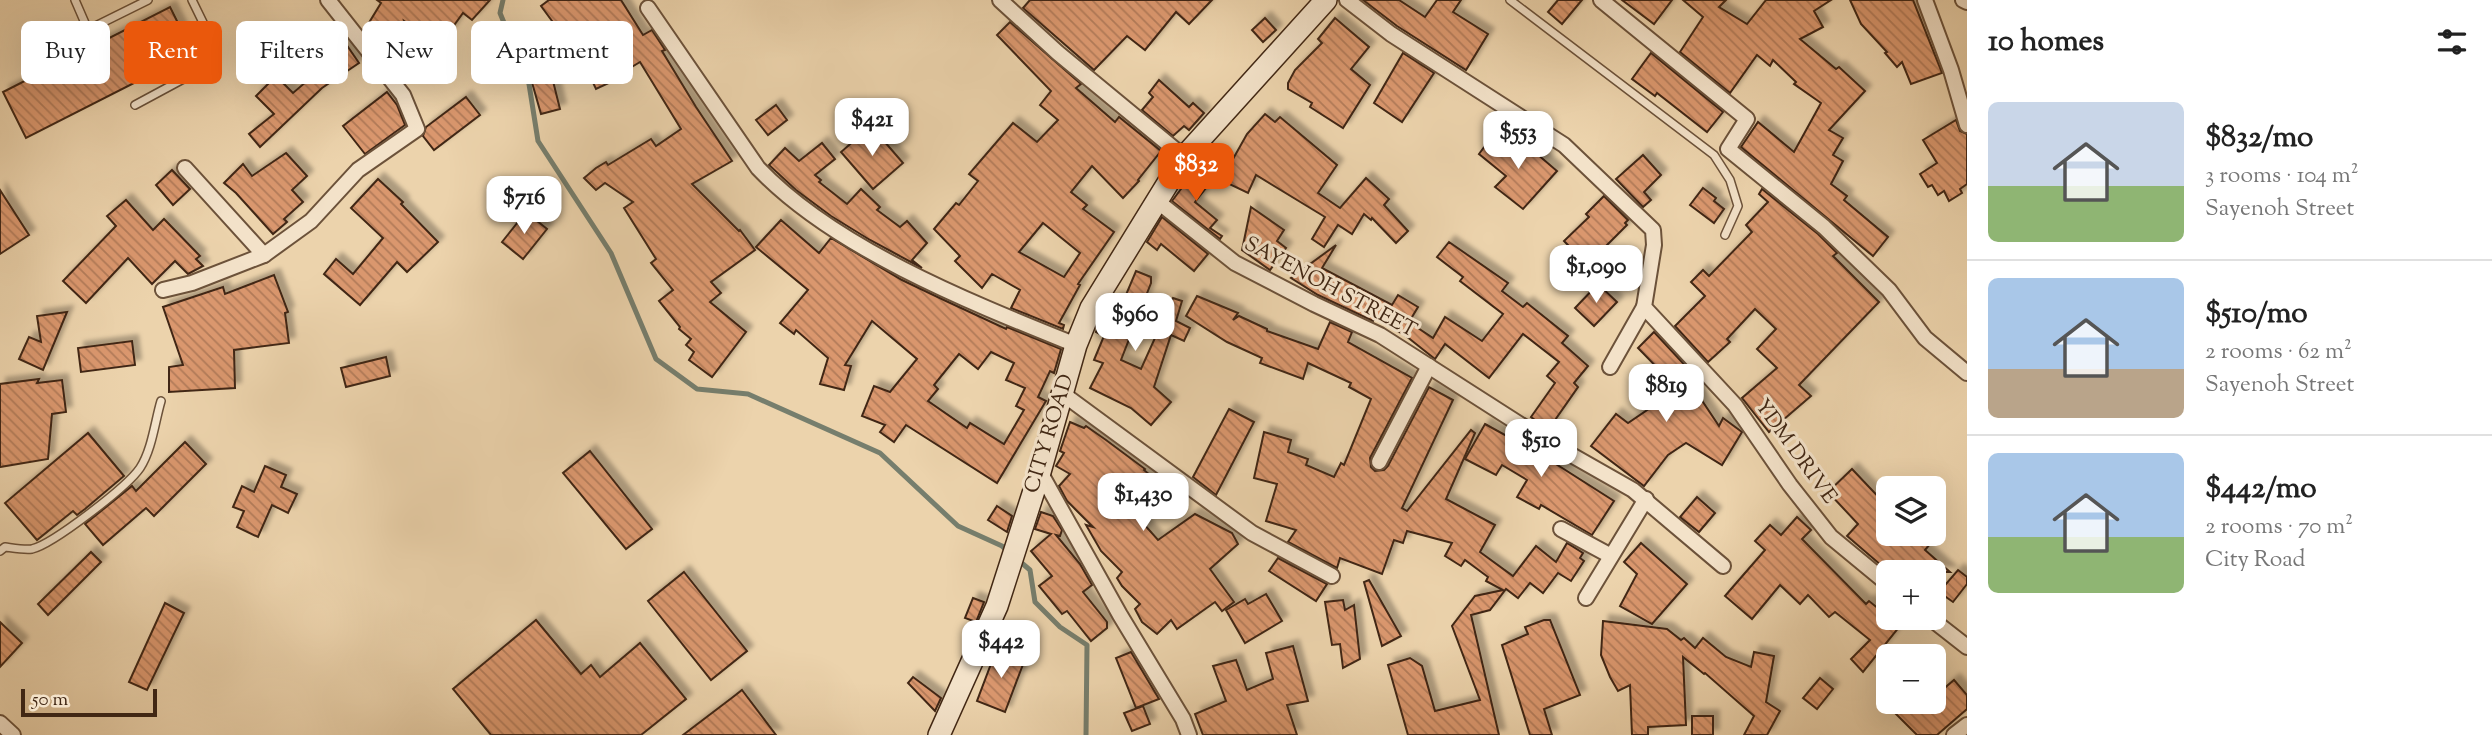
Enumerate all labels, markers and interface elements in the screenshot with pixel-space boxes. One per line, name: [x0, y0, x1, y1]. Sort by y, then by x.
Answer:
chip: Buy: [21, 21, 110, 84]
chip: Rent: [124, 21, 222, 84]
chip: Filters: [236, 21, 348, 84]
chip: New: [362, 21, 457, 84]
chip: Apartment: [471, 21, 633, 84]
text: 10 homes: [1988, 21, 2104, 64]
icon: filters: [2433, 23, 2471, 61]
pin: $421: [831, 99, 913, 158]
text: $421: [851, 104, 893, 137]
pin: $553: [1477, 111, 1559, 171]
text: $553: [1499, 117, 1537, 150]
text: $832/mo: [2205, 117, 2313, 160]
icon: home: [2044, 130, 2128, 214]
pin: $832: [1155, 144, 1237, 203]
text: $832: [1174, 149, 1218, 182]
text: 3 rooms · 104 m²: [2205, 160, 2359, 193]
pin: $716: [483, 176, 565, 236]
text: $716: [502, 182, 546, 215]
text: Sayenoh Street: [2205, 193, 2354, 226]
street label: SAYENOH STREET: [1238, 230, 1422, 346]
pin: $1,090: [1539, 246, 1653, 305]
text: $1,090: [1566, 251, 1626, 284]
text: $510/mo: [2205, 293, 2308, 336]
pin: $960: [1094, 294, 1176, 353]
text: $960: [1111, 299, 1159, 332]
icon: home: [2044, 306, 2128, 390]
text: 2 rooms · 62 m²: [2205, 336, 2352, 369]
pin: $819: [1625, 364, 1707, 424]
text: Sayenoh Street: [2205, 369, 2354, 402]
text: $819: [1645, 370, 1687, 403]
street label: CITY ROAD: [1018, 371, 1082, 497]
street label: YDM DRIVE: [1747, 393, 1844, 511]
pin: $510: [1500, 420, 1582, 479]
text: $510: [1521, 425, 1561, 458]
text: $442/mo: [2205, 468, 2317, 511]
pin: $1,430: [1086, 474, 1200, 533]
map controls: [1876, 476, 1946, 714]
button: layers: [1876, 476, 1946, 546]
text: $1,430: [1114, 479, 1172, 512]
icon: home: [2044, 481, 2128, 565]
text: 2 rooms · 70 m²: [2205, 511, 2353, 544]
text: City Road: [2205, 544, 2306, 577]
button: +: [1876, 560, 1946, 630]
pin: $442: [960, 620, 1042, 680]
text: $442: [978, 626, 1024, 659]
button: −: [1876, 644, 1946, 714]
scale bar: [21, 686, 158, 718]
text: 50 m: [32, 687, 68, 714]

